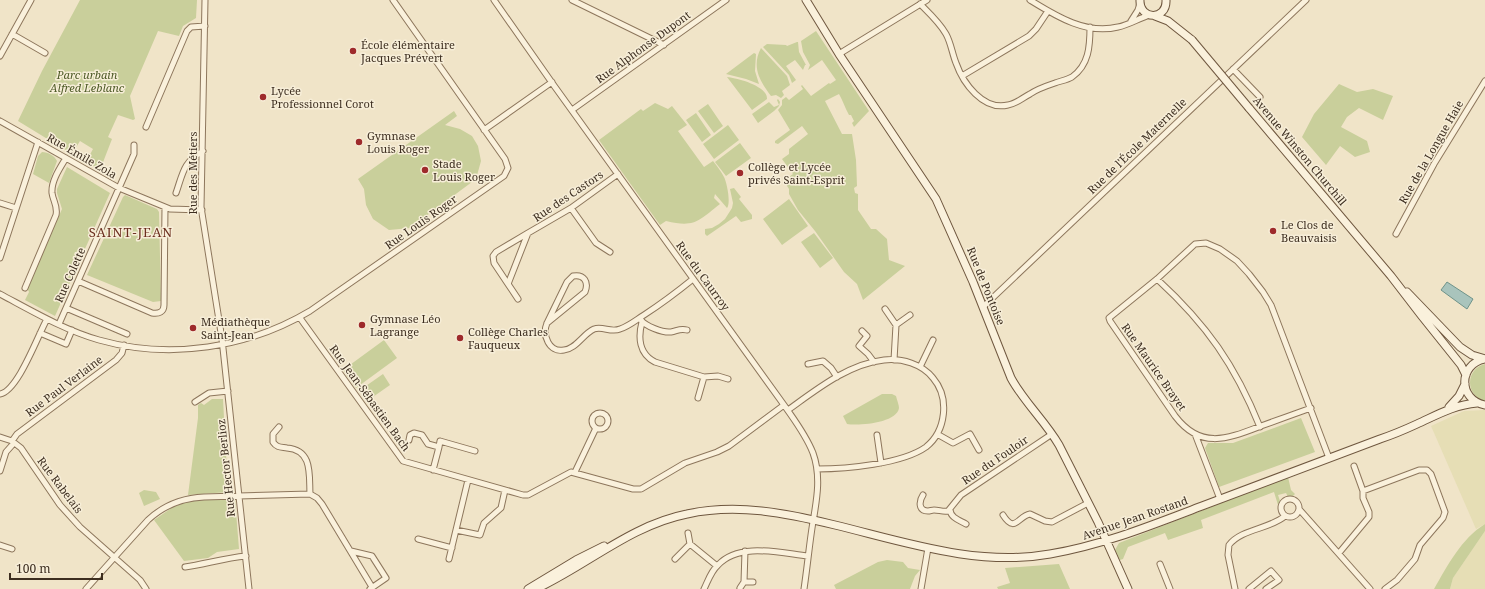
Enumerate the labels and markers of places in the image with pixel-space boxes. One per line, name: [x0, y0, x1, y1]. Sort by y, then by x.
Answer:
place label: École élémentaire Jacques Prévert: [360, 37, 455, 65]
marker: École élémentaire Jacques Prévert: [348, 46, 358, 56]
place label: Lycée Professionnel Corot: [271, 83, 374, 111]
marker: Lycée Professionnel Corot: [258, 92, 268, 102]
place label: Gymnase Louis Roger: [367, 128, 430, 156]
marker: Gymnase Louis Roger: [354, 137, 364, 147]
place label: Stade Louis Roger: [433, 156, 496, 184]
place label: Collège et Lycée privés Saint-Esprit: [748, 159, 845, 187]
marker: Stade Louis Roger: [420, 165, 430, 175]
marker: Collège et Lycée privés Saint-Esprit: [735, 168, 745, 178]
place label: Le Clos de Beauvaisis: [1281, 217, 1337, 245]
marker: Le Clos de Beauvaisis: [1268, 226, 1278, 236]
place label: Gymnase Léo Lagrange: [370, 311, 441, 339]
place label: Médiathèque Saint-Jean: [201, 314, 270, 342]
marker: Gymnase Léo Lagrange: [357, 320, 367, 330]
marker: Médiathèque Saint-Jean: [188, 323, 198, 333]
place label: Collège Charles Fauqueux: [468, 324, 548, 352]
marker: Collège Charles Fauqueux: [455, 333, 465, 343]

